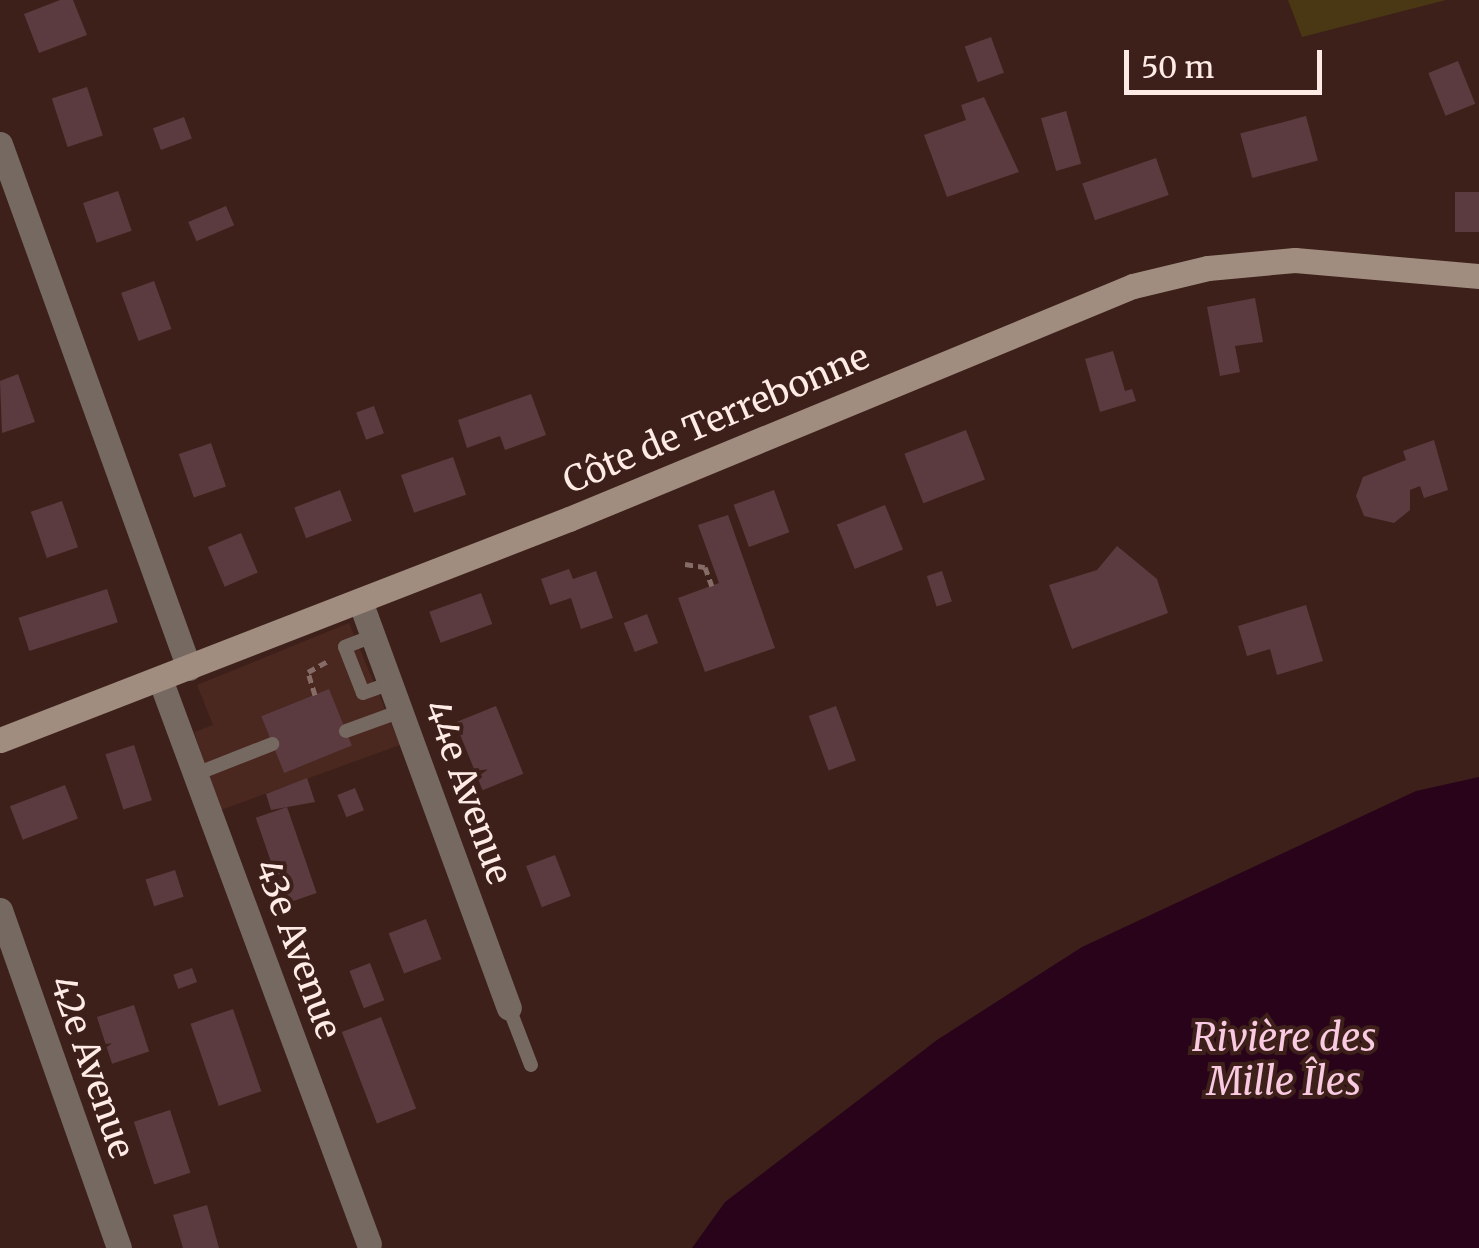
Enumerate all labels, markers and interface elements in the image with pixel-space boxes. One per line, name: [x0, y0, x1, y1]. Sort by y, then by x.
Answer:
scale bar: [1129, 30, 1326, 92]
text: 50 m: [1141, 48, 1214, 86]
street label: Côte de Terrebonne: [557, 336, 875, 502]
street label: 44e Avenue: [415, 694, 521, 890]
street label: 43e Avenue: [246, 853, 350, 1045]
street label: 42e Avenue: [41, 970, 143, 1164]
water label: Rivière des Mille Îles: [1192, 1015, 1376, 1104]

